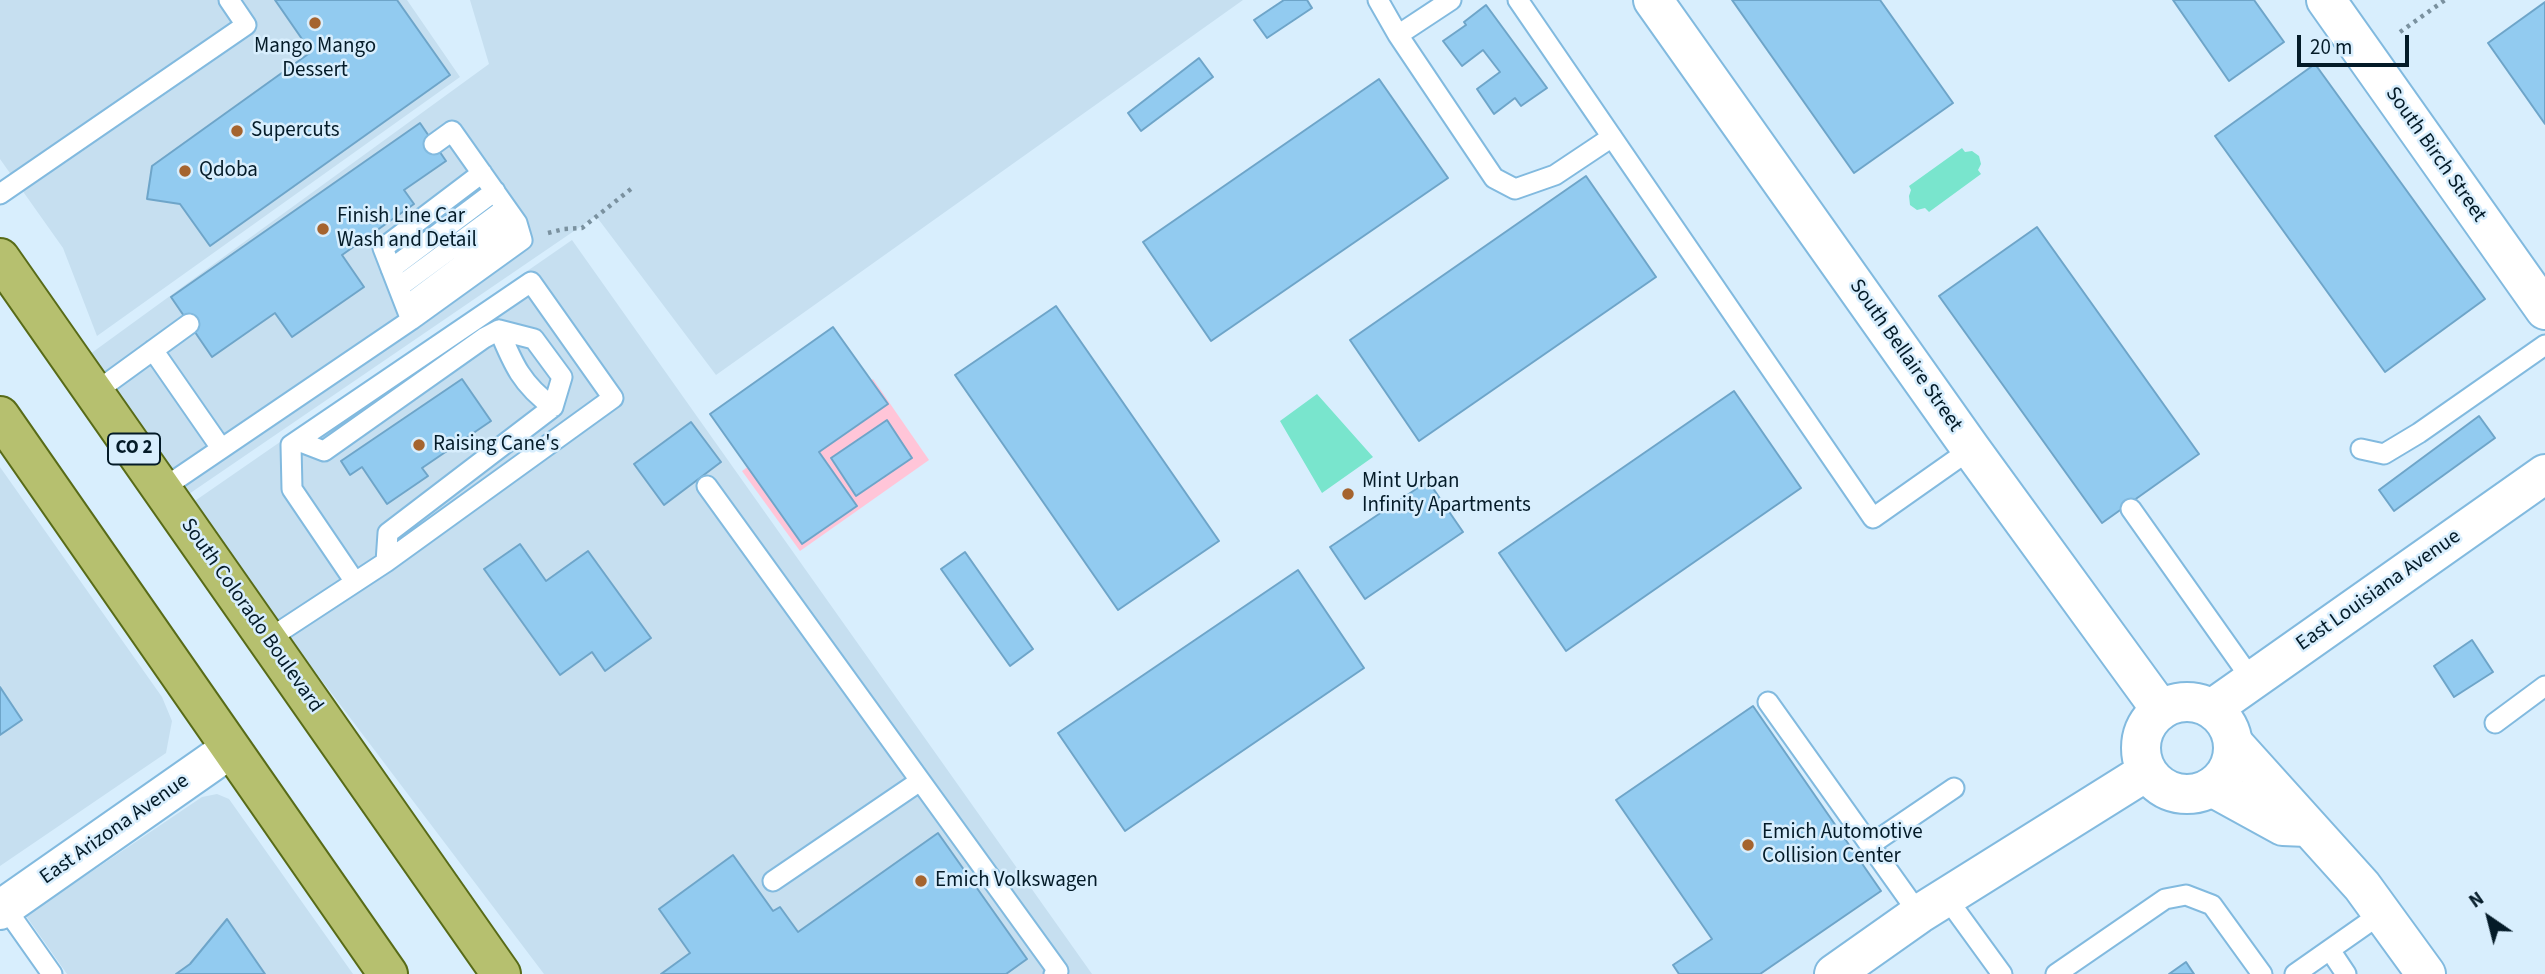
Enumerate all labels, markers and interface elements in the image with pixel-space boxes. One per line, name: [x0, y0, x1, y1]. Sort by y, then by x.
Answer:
marker: Mango Mango Dessert: [307, 15, 323, 31]
scale bar: [2300, 21, 2412, 65]
text: 20 m: [2310, 32, 2352, 62]
place label: Mango Mango Dessert: [254, 34, 376, 84]
street label: South Birch Street: [2379, 83, 2491, 227]
place label: Supercuts: [251, 118, 339, 144]
marker: Supercuts: [229, 123, 245, 139]
place label: Qdoba: [199, 158, 258, 184]
marker: Qdoba: [177, 163, 193, 179]
place label: Finish Line Car Wash and Detail: [337, 204, 477, 254]
marker: Finish Line Car Wash and Detail: [315, 221, 331, 237]
street label: South Bellaire Street: [1843, 275, 1967, 437]
place label: Raising Cane's: [433, 432, 559, 458]
road number: CO 2: [108, 433, 160, 464]
marker: Raising Cane's: [411, 437, 427, 453]
place label: Mint Urban Infinity Apartments: [1362, 469, 1531, 519]
marker: Mint Urban Infinity Apartments: [1340, 486, 1356, 502]
street label: South Colorado Boulevard: [174, 514, 328, 718]
street label: East Louisiana Avenue: [2292, 525, 2466, 657]
street label: East Arizona Avenue: [36, 769, 194, 891]
place label: Emich Automotive Collision Center: [1762, 820, 1923, 870]
marker: Emich Automotive Collision Center: [1740, 837, 1756, 853]
place label: Emich Volkswagen: [935, 868, 1098, 894]
marker: Emich Volkswagen: [913, 873, 929, 889]
north arrow: [2454, 883, 2524, 953]
text: N: [2464, 886, 2490, 915]

